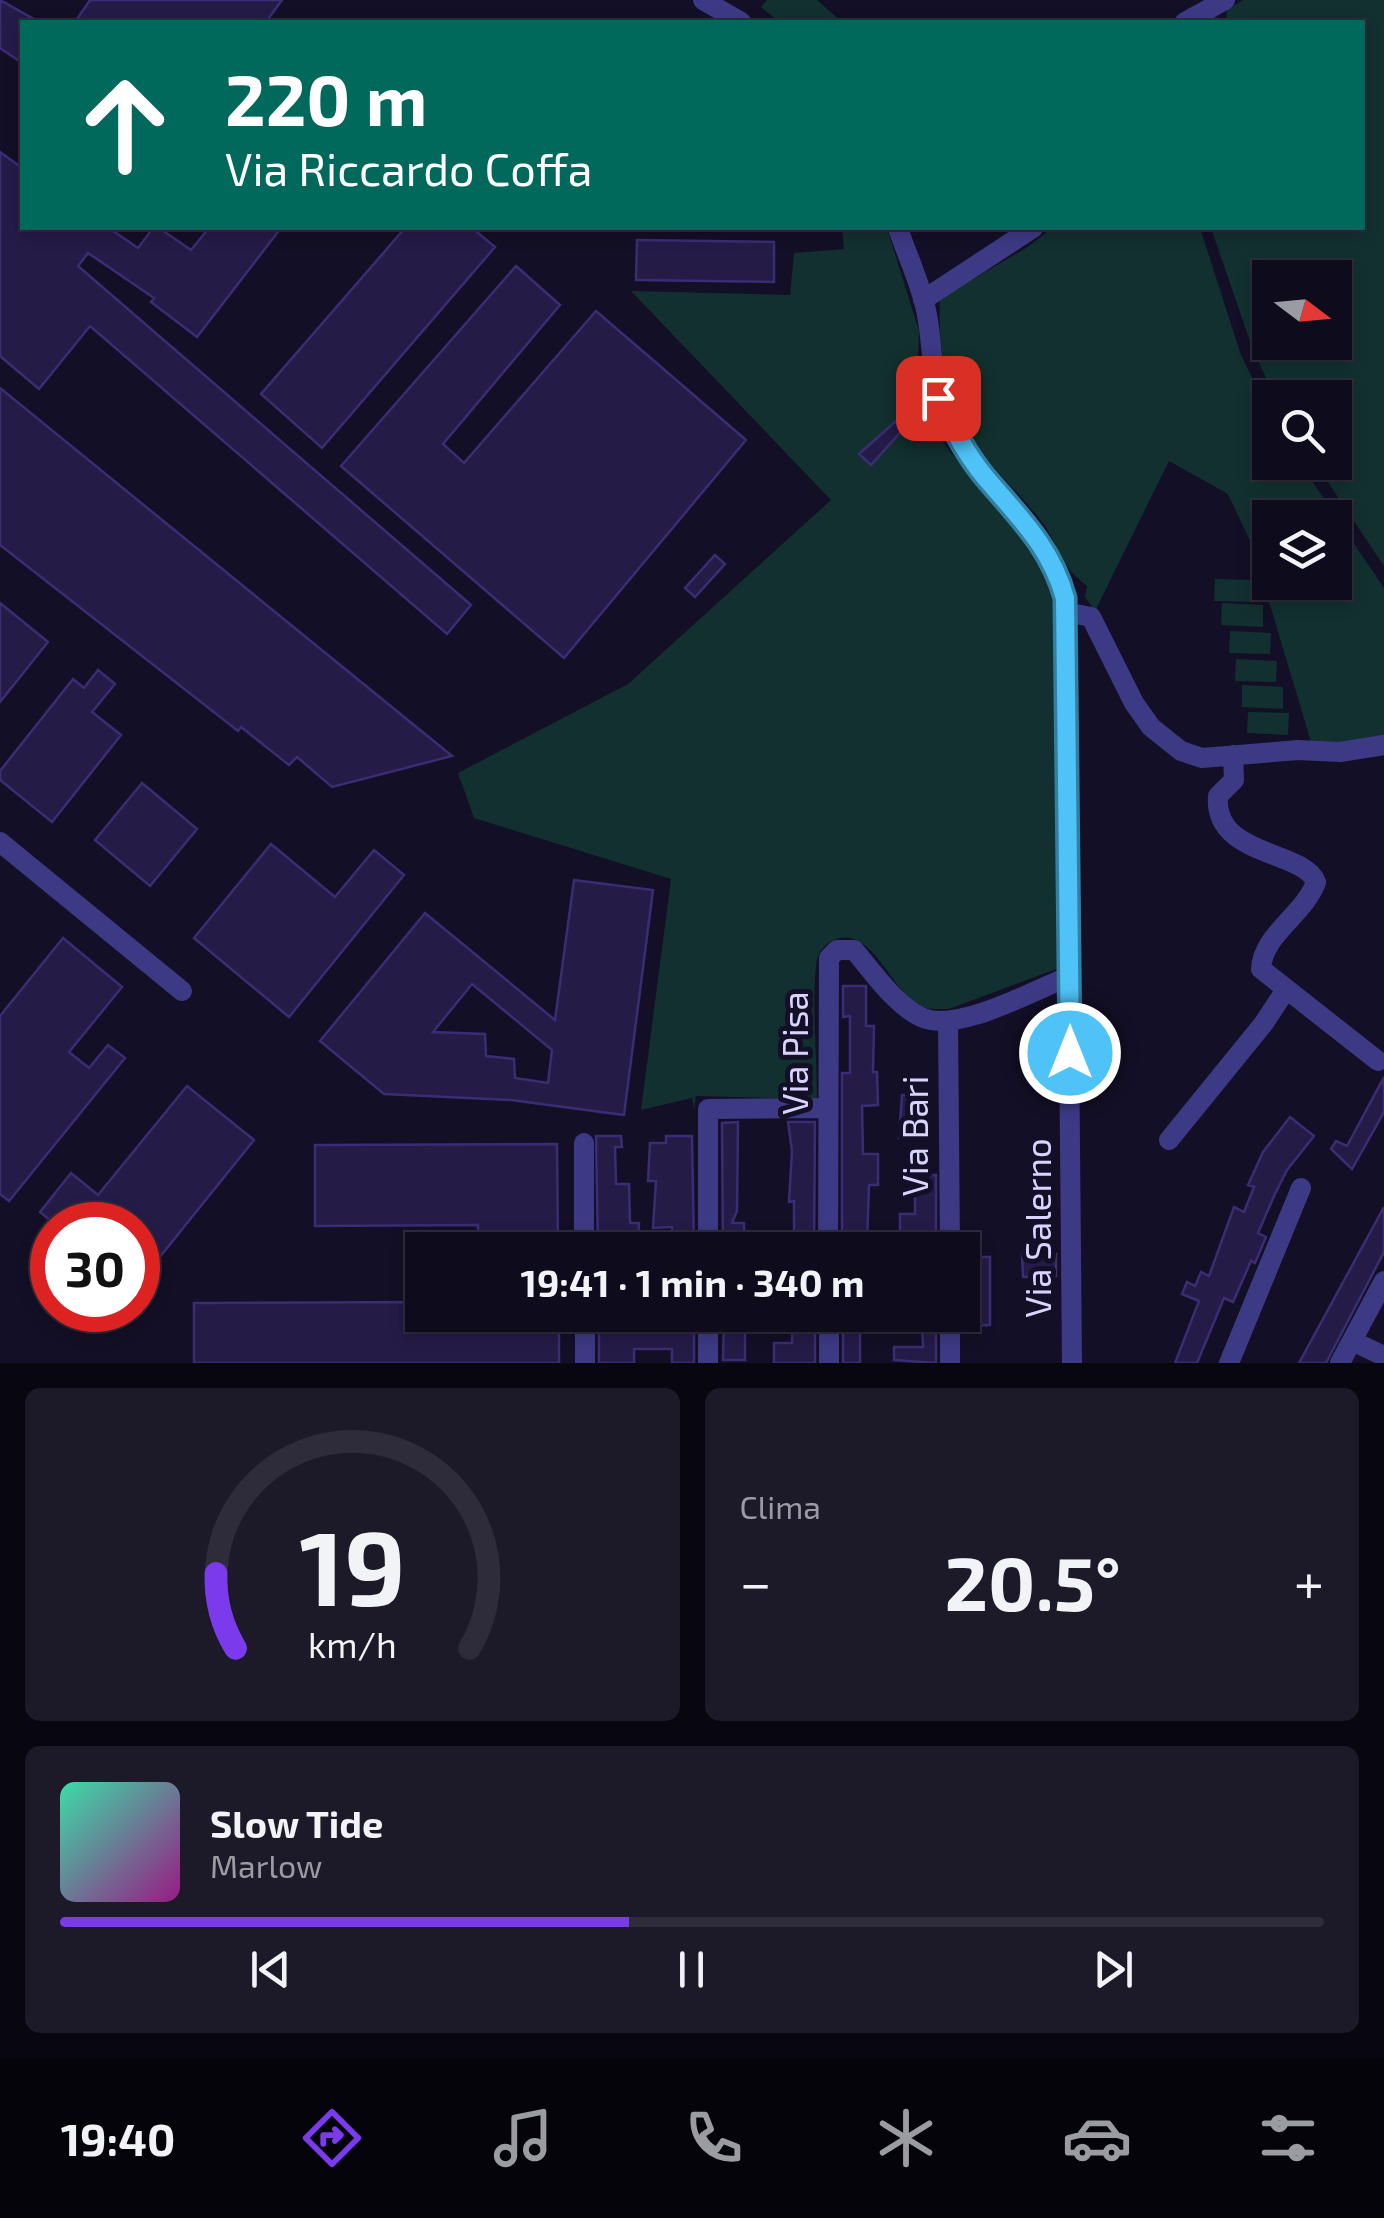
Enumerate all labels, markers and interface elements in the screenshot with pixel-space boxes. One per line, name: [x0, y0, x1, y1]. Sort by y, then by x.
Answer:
text: 220 m: [225, 56, 427, 140]
icon: ahead: [60, 60, 190, 190]
text: Via Riccardo Coffa: [225, 141, 592, 195]
north arrow: [1252, 260, 1352, 360]
map controls: [1252, 260, 1352, 600]
pin: [896, 356, 981, 441]
icon: arrive: [911, 371, 966, 426]
button: search: [1252, 380, 1352, 480]
button: layers: [1252, 500, 1352, 600]
street label: Via Pisa: [773, 991, 815, 1115]
position arrow: [1018, 1001, 1122, 1105]
street label: Via Bari: [893, 1076, 935, 1196]
street label: Via Salerno: [1016, 1138, 1058, 1318]
speed limit sign: 30: [30, 1202, 160, 1332]
text: 19:41 · 1 min · 340 m: [521, 1259, 864, 1305]
text: Clima: [740, 1487, 821, 1525]
text: 19: [299, 1502, 405, 1627]
text: 20.5°: [944, 1536, 1121, 1626]
text: −: [740, 1548, 772, 1614]
text: +: [1294, 1548, 1324, 1614]
text: km/h: [308, 1622, 397, 1665]
text: Slow Tide: [210, 1800, 383, 1846]
text: Marlow: [210, 1846, 322, 1884]
icon: previous: [243, 1942, 298, 1997]
icon: pause: [664, 1942, 719, 1997]
icon: next: [1086, 1942, 1141, 1997]
icon: directions: [297, 2103, 367, 2173]
icon: music: [488, 2103, 558, 2173]
icon: phone: [679, 2103, 749, 2173]
icon: climate: [871, 2103, 941, 2173]
icon: car: [1062, 2103, 1132, 2173]
icon: filters: [1253, 2103, 1323, 2173]
text: 19:40: [61, 2111, 175, 2165]

